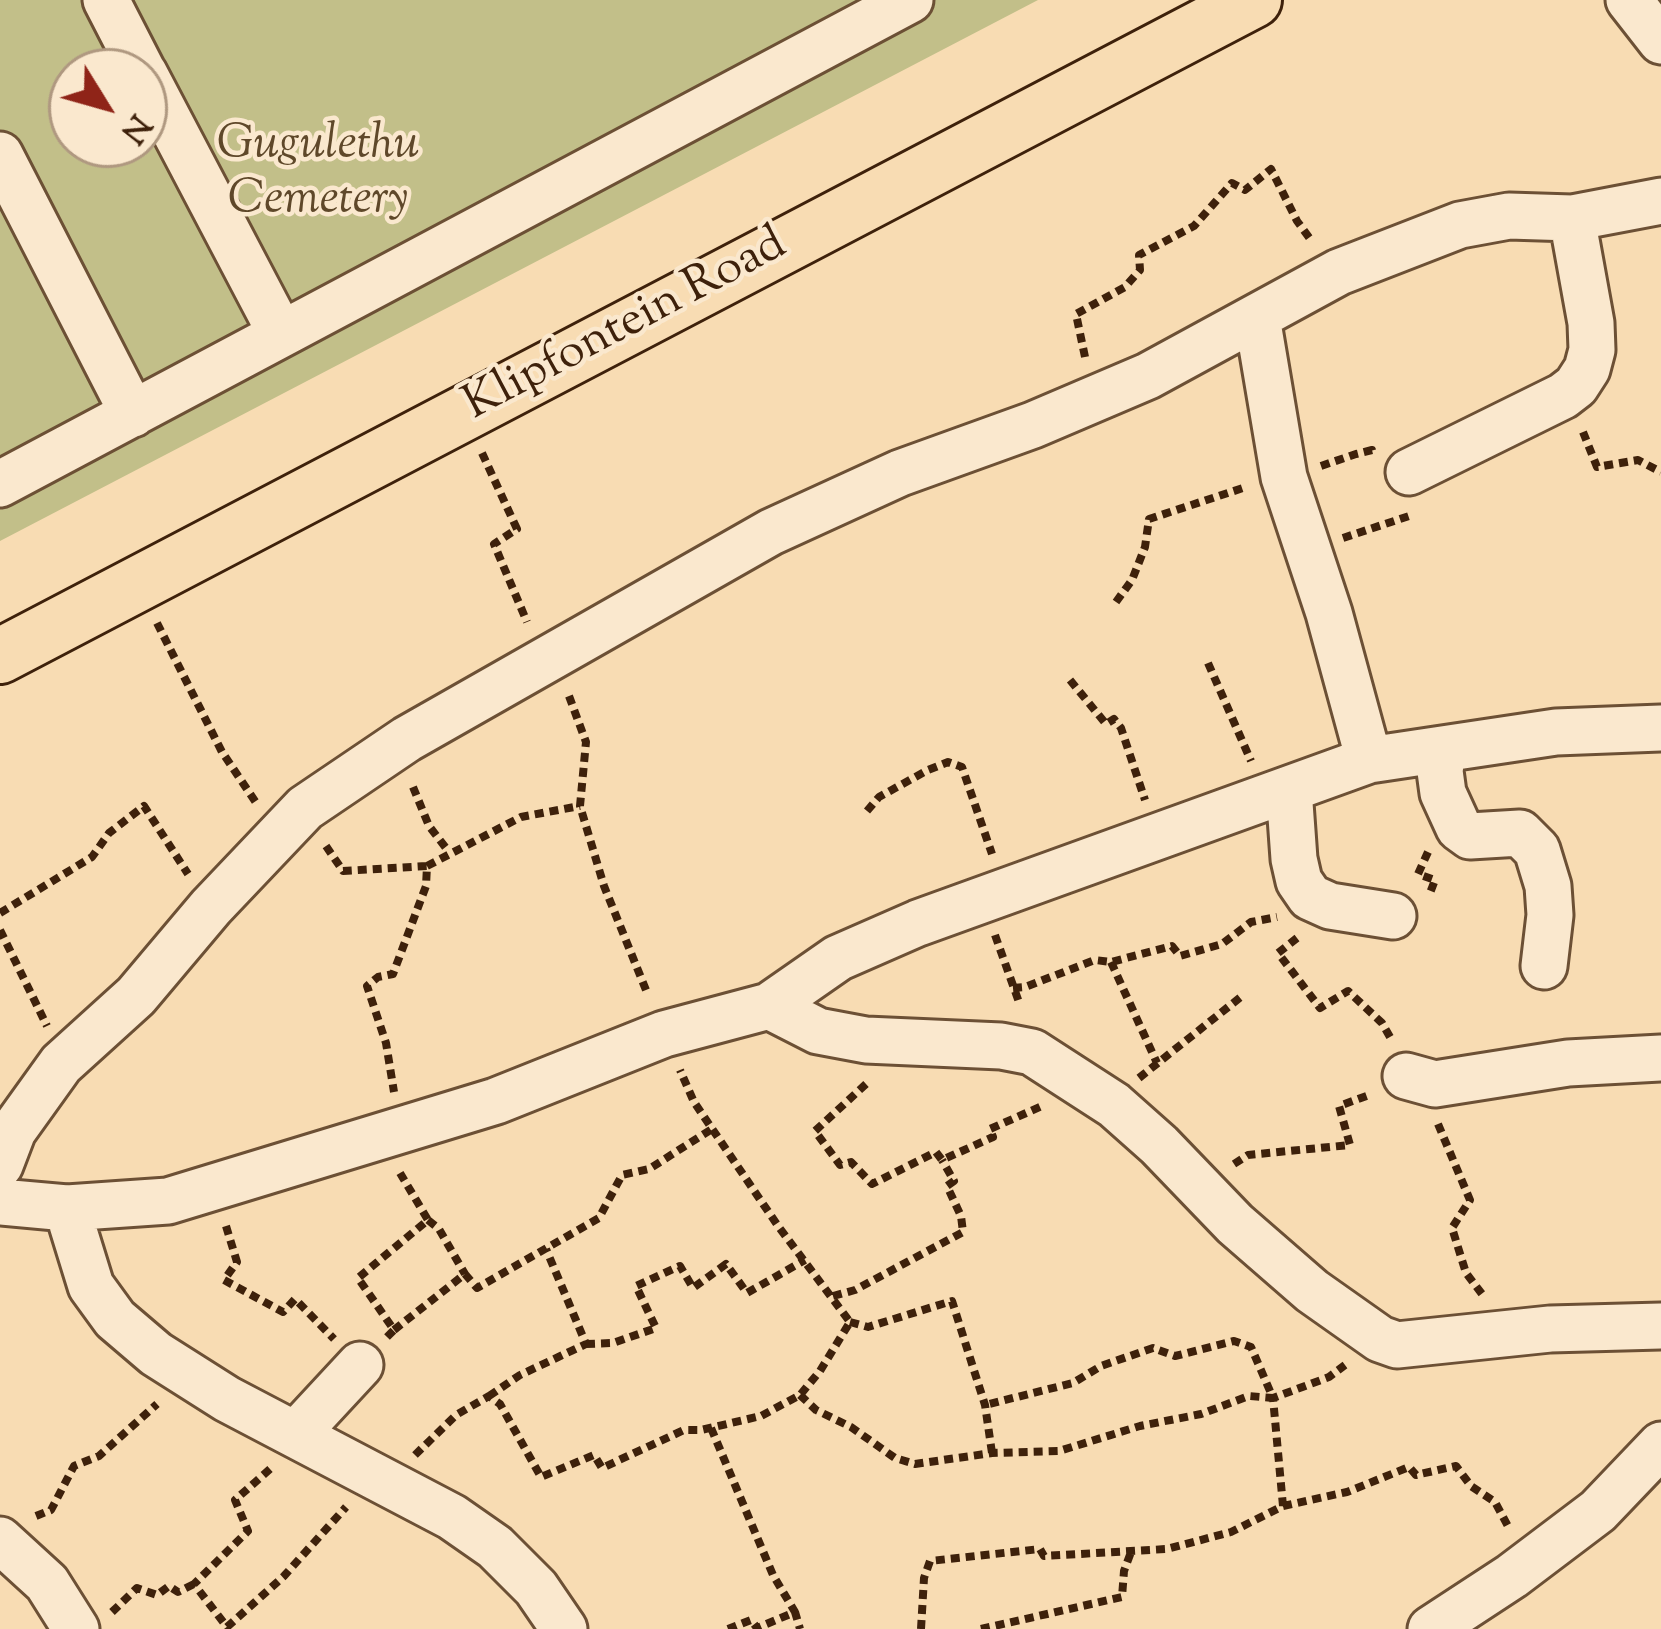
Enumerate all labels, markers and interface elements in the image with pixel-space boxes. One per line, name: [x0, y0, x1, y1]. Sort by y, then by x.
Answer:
north arrow: [48, 48, 168, 168]
text: N: [107, 103, 161, 153]
park label: Gugulethu Cemetery: [217, 119, 419, 232]
street label: Klipfontein Road: [456, 219, 798, 437]

